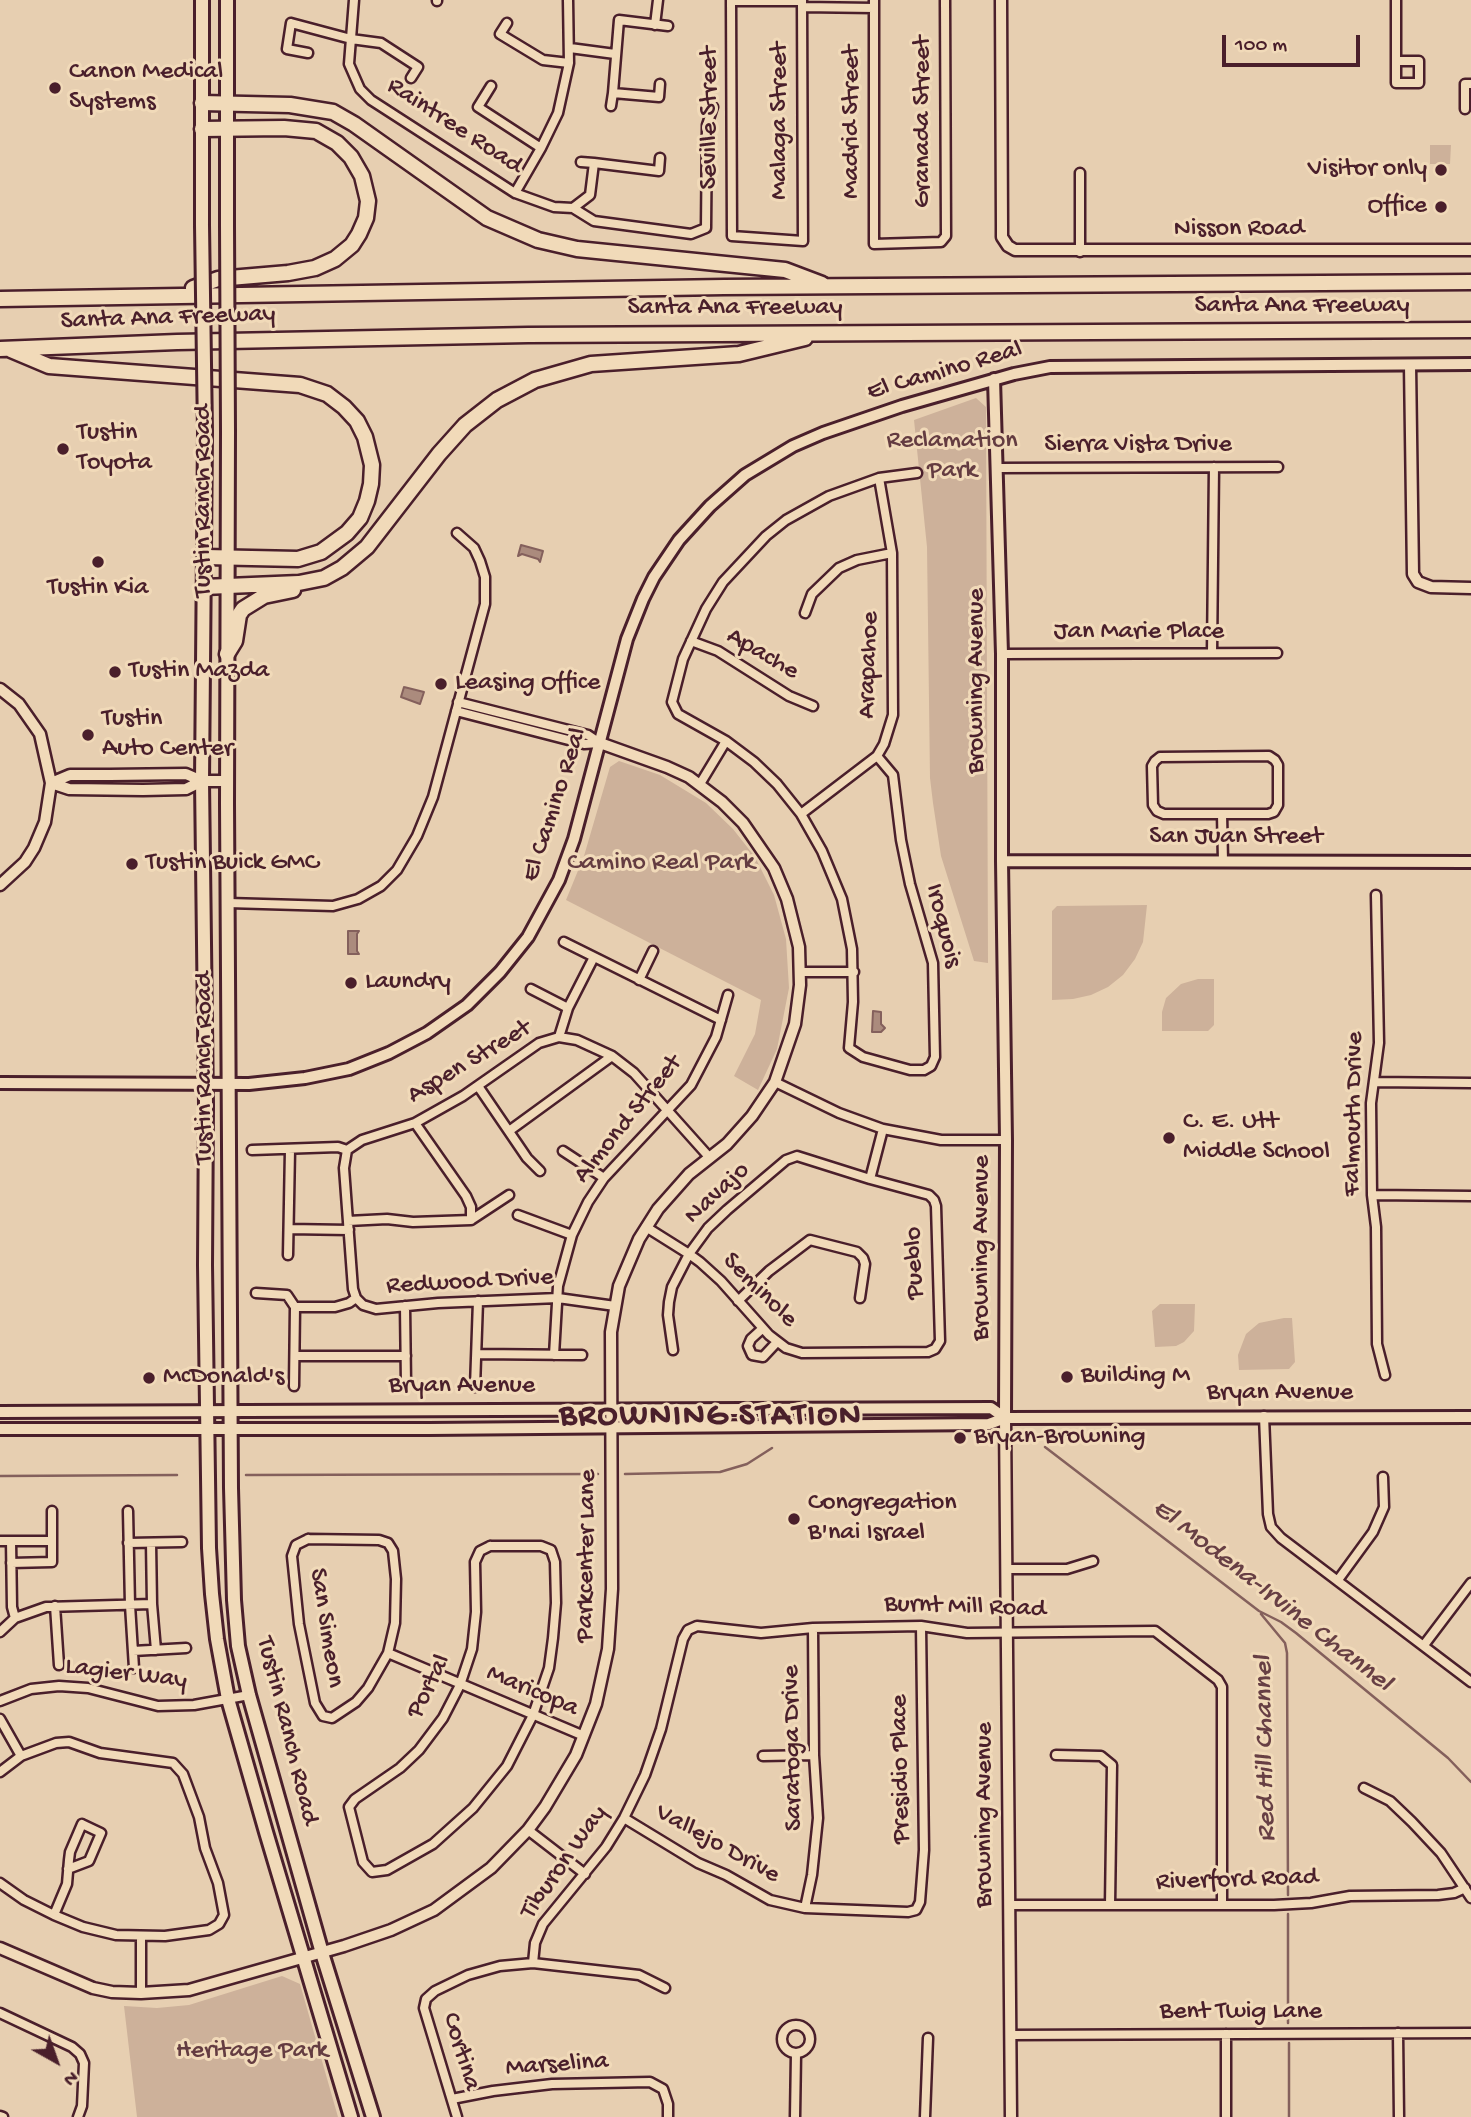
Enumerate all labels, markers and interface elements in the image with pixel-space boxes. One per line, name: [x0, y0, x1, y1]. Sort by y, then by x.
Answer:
scale bar: [1226, 21, 1364, 65]
text: 100 m: [1235, 34, 1287, 59]
street label: Granada Street: [908, 36, 940, 208]
street label: Malaga Street: [765, 42, 797, 200]
street label: Madrid Street: [837, 45, 869, 199]
street label: Seville Street: [695, 47, 727, 189]
place label: Canon Medical Systems: [69, 57, 223, 119]
street label: Raintree Road: [380, 72, 528, 182]
marker: Canon Medical Systems: [47, 80, 63, 96]
place label: Visitor only: [1308, 154, 1427, 186]
marker: Visitor only: [1433, 162, 1449, 178]
place label: Office: [1368, 191, 1427, 223]
marker: Office: [1433, 199, 1449, 215]
street label: Nisson Road: [1174, 214, 1304, 246]
street label: Santa Ana Freeway: [1194, 291, 1410, 323]
street label: Santa Ana Freeway: [627, 293, 843, 325]
street label: Santa Ana Freeway: [60, 300, 276, 338]
street label: El Camino Real: [864, 335, 1026, 409]
street label: Tustin Ranch Road: [189, 405, 221, 597]
place label: Tustin Toyota: [77, 418, 152, 480]
park label: Reclamation Park: [886, 426, 1018, 488]
street label: Sierra Vista Drive: [1044, 430, 1232, 462]
marker: Tustin Toyota: [55, 441, 71, 457]
marker: Tustin Kia: [90, 554, 106, 570]
place label: Tustin Kia: [48, 573, 148, 605]
street label: Browning Avenue: [962, 588, 994, 774]
street label: Arapahoe: [853, 611, 887, 719]
street label: Jan Marie Place: [1054, 617, 1224, 649]
street label: Apache: [720, 622, 804, 688]
place label: Tustin Mazda: [129, 656, 269, 688]
marker: Tustin Mazda: [107, 664, 123, 680]
place label: Leasing Office: [455, 668, 600, 700]
marker: Leasing Office: [433, 676, 449, 692]
place label: Tustin Auto Center: [102, 704, 233, 766]
street label: El Camino Real: [516, 724, 596, 886]
marker: Tustin Auto Center: [80, 727, 96, 743]
street label: San Juan Street: [1149, 822, 1323, 854]
place label: Tustin Buick GMC: [146, 848, 319, 880]
park label: Camino Real Park: [567, 848, 755, 880]
marker: Tustin Buick GMC: [124, 856, 140, 872]
street label: Iroquois: [917, 881, 967, 971]
place label: Laundry: [365, 967, 451, 999]
street label: Tustin Ranch Road: [190, 972, 222, 1164]
marker: Laundry: [343, 975, 359, 991]
street label: Aspen Street: [402, 1014, 538, 1112]
street label: Falmouth Drive: [1338, 1031, 1372, 1197]
street label: Almond Street: [568, 1050, 690, 1190]
place label: C. E. Utt Middle School: [1183, 1107, 1330, 1168]
marker: C. E. Utt Middle School: [1161, 1130, 1177, 1146]
street label: Browning Avenue: [967, 1155, 999, 1341]
street label: Navajo: [679, 1156, 757, 1232]
street label: Pueblo: [899, 1226, 933, 1300]
street label: Seminole: [715, 1247, 803, 1335]
street label: Redwood Drive: [386, 1263, 554, 1303]
place label: Building M: [1081, 1361, 1190, 1393]
place label: McDonald's: [163, 1362, 284, 1394]
marker: Building M: [1059, 1369, 1075, 1385]
marker: McDonald's: [141, 1370, 157, 1386]
street label: Bryan Avenue: [389, 1371, 535, 1403]
street label: Bryan Avenue: [1207, 1378, 1353, 1410]
district label: BROWNING STATION: [561, 1398, 861, 1438]
place label: Bryan-Browning: [974, 1422, 1146, 1454]
marker: Bryan-Browning: [952, 1430, 968, 1446]
street label: Parkcenter Lane: [571, 1469, 605, 1643]
place label: Congregation B'nai Israel: [808, 1488, 957, 1550]
water label: El Modena-Irvine Channel: [1144, 1493, 1398, 1701]
marker: Congregation B'nai Israel: [786, 1511, 802, 1527]
street label: San Simeon: [300, 1566, 350, 1690]
street label: Burnt Mill Road: [884, 1590, 1046, 1626]
street label: Tustin Ranch Road: [248, 1634, 324, 1828]
street label: Portal: [401, 1650, 459, 1724]
street label: Lagier Way: [63, 1652, 189, 1698]
water label: Red Hill Channel: [1249, 1656, 1285, 1842]
street label: Maricopa: [481, 1659, 583, 1725]
street label: Saratoga Drive: [777, 1665, 811, 1831]
street label: Presidio Place: [885, 1694, 919, 1844]
street label: Browning Avenue: [970, 1722, 1002, 1908]
street label: Vallejo Drive: [649, 1798, 785, 1892]
street label: Tiburon Way: [514, 1800, 616, 1926]
street label: Riverford Road: [1155, 1863, 1319, 1899]
street label: Bent Twig Lane: [1160, 1997, 1322, 2029]
street label: Cortina: [433, 2009, 487, 2095]
north arrow: [21, 2026, 91, 2096]
park label: Heritage Park: [176, 2036, 328, 2068]
street label: Marselina: [505, 2047, 609, 2085]
text: N: [58, 2065, 82, 2090]

